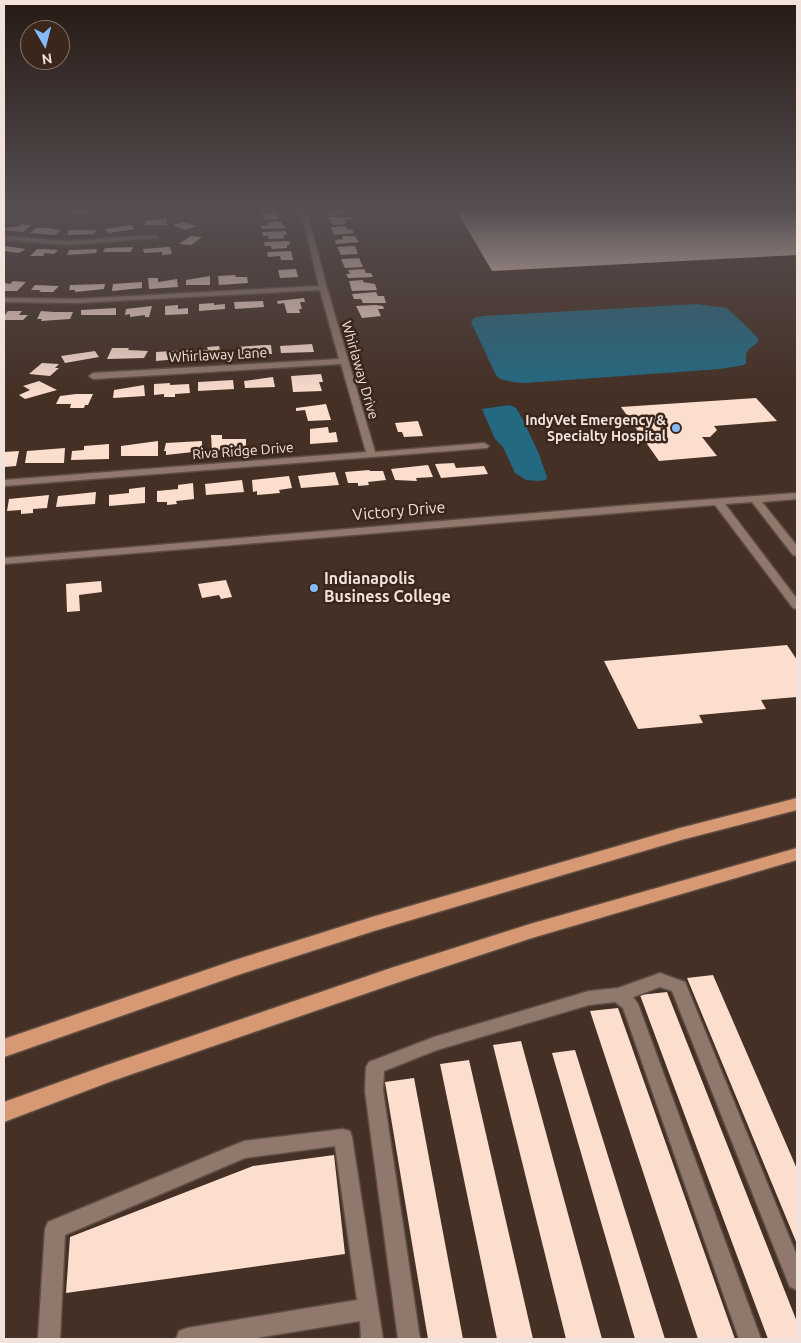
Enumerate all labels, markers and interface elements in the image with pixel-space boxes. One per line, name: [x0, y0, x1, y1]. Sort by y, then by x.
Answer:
north arrow: [20, 20, 70, 70]
text: N: [41, 50, 53, 68]
street label: Whirlaway Drive: [338, 319, 382, 421]
street label: Whirlaway Lane: [168, 344, 268, 366]
place label: IndyVet Emergency & Specialty Hospital: [525, 412, 666, 444]
marker: IndyVet Emergency & Specialty Hospital: [670, 422, 682, 434]
street label: Riva Ridge Drive: [192, 439, 294, 463]
street label: Victory Drive: [352, 497, 446, 525]
place label: Indianapolis Business College: [324, 569, 451, 607]
marker: Indianapolis Business College: [308, 582, 320, 594]

